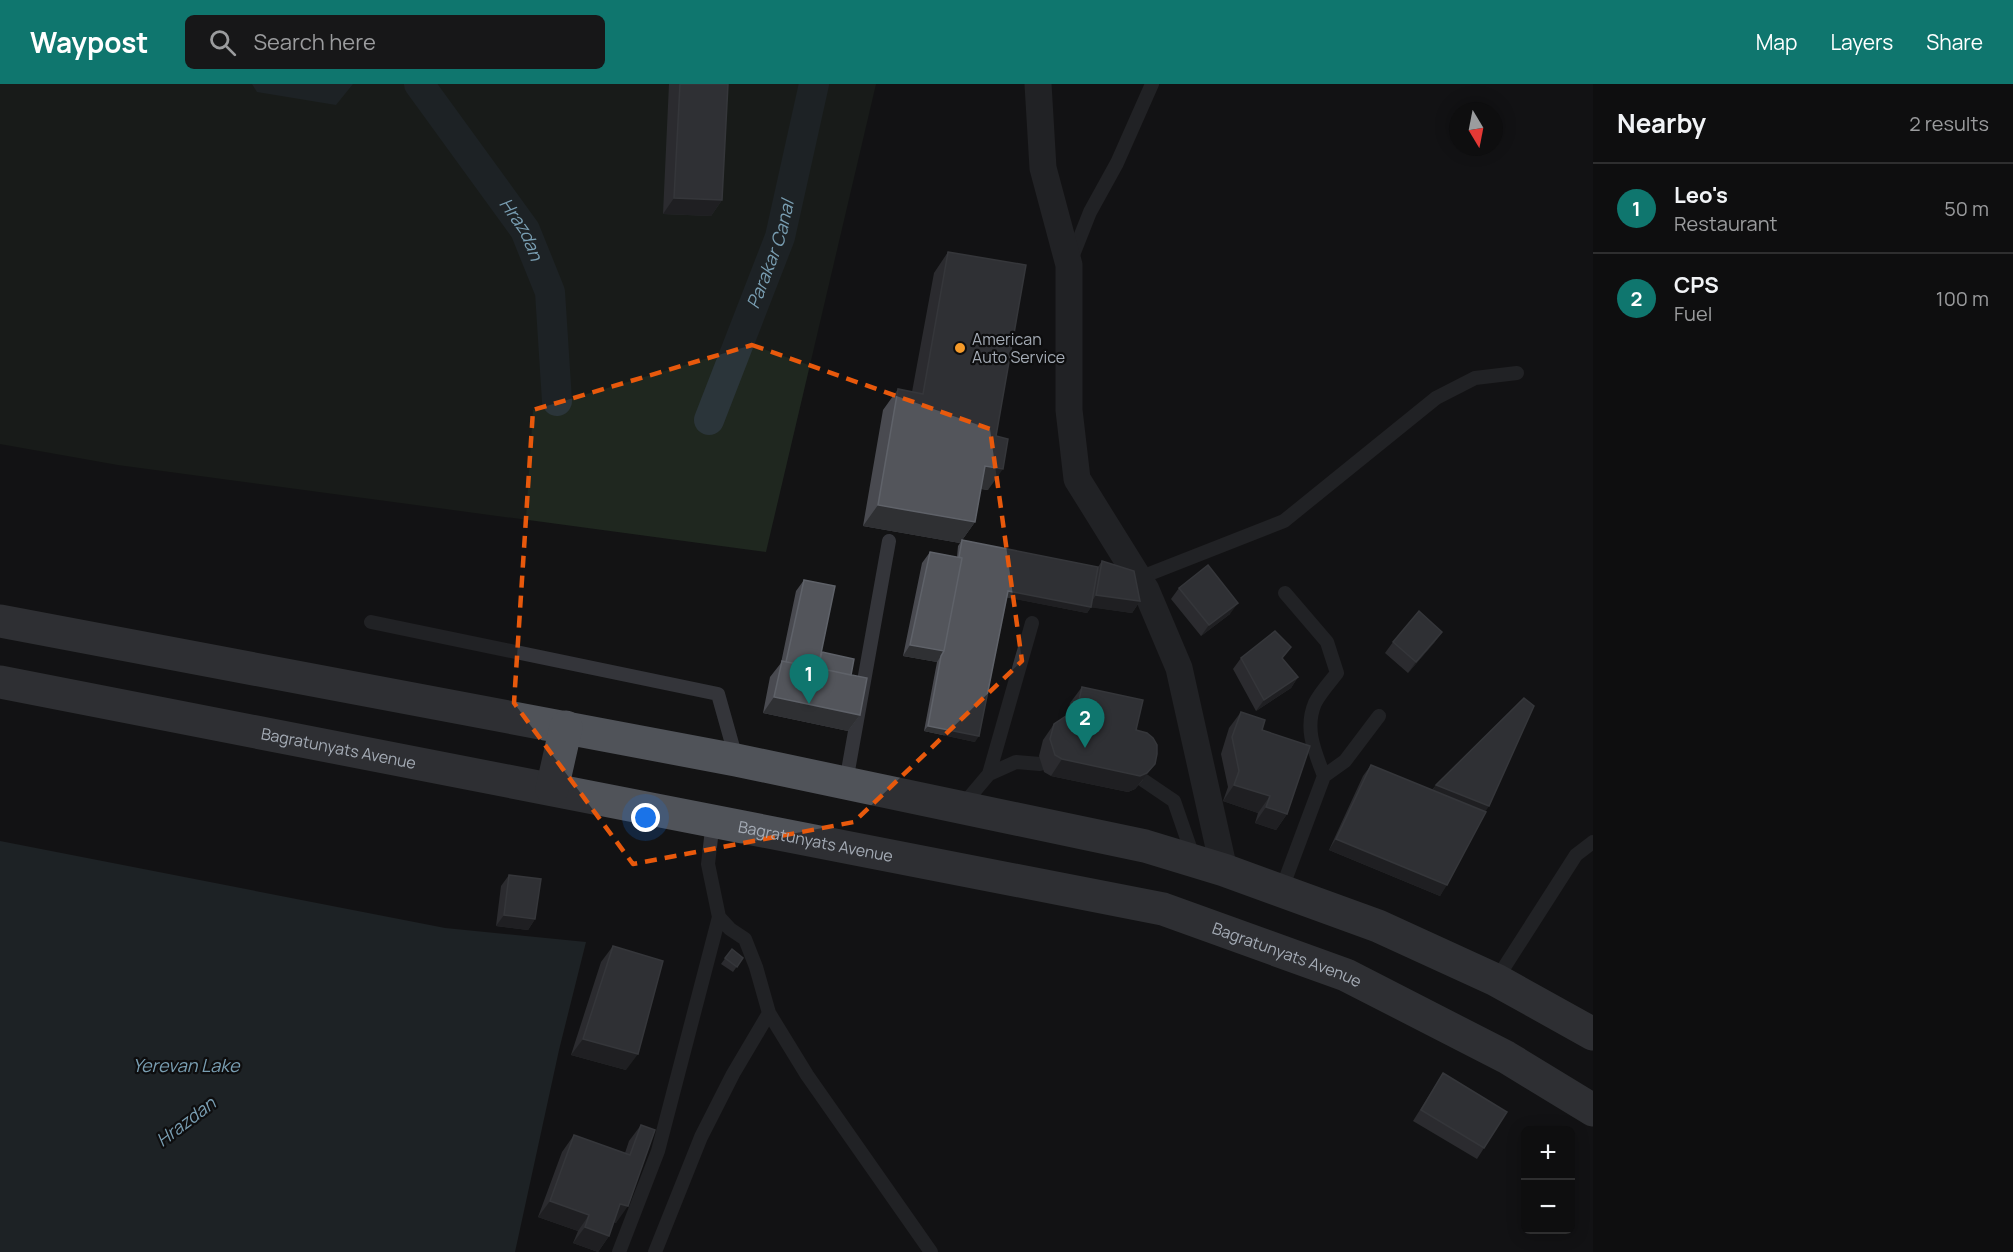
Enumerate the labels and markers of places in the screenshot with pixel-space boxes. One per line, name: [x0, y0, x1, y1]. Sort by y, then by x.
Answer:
place label: American Auto Service: [972, 328, 1065, 368]
marker: American Auto Service: [953, 341, 967, 355]
pin: 1: [790, 654, 828, 704]
pin: 2: [1066, 698, 1104, 748]

